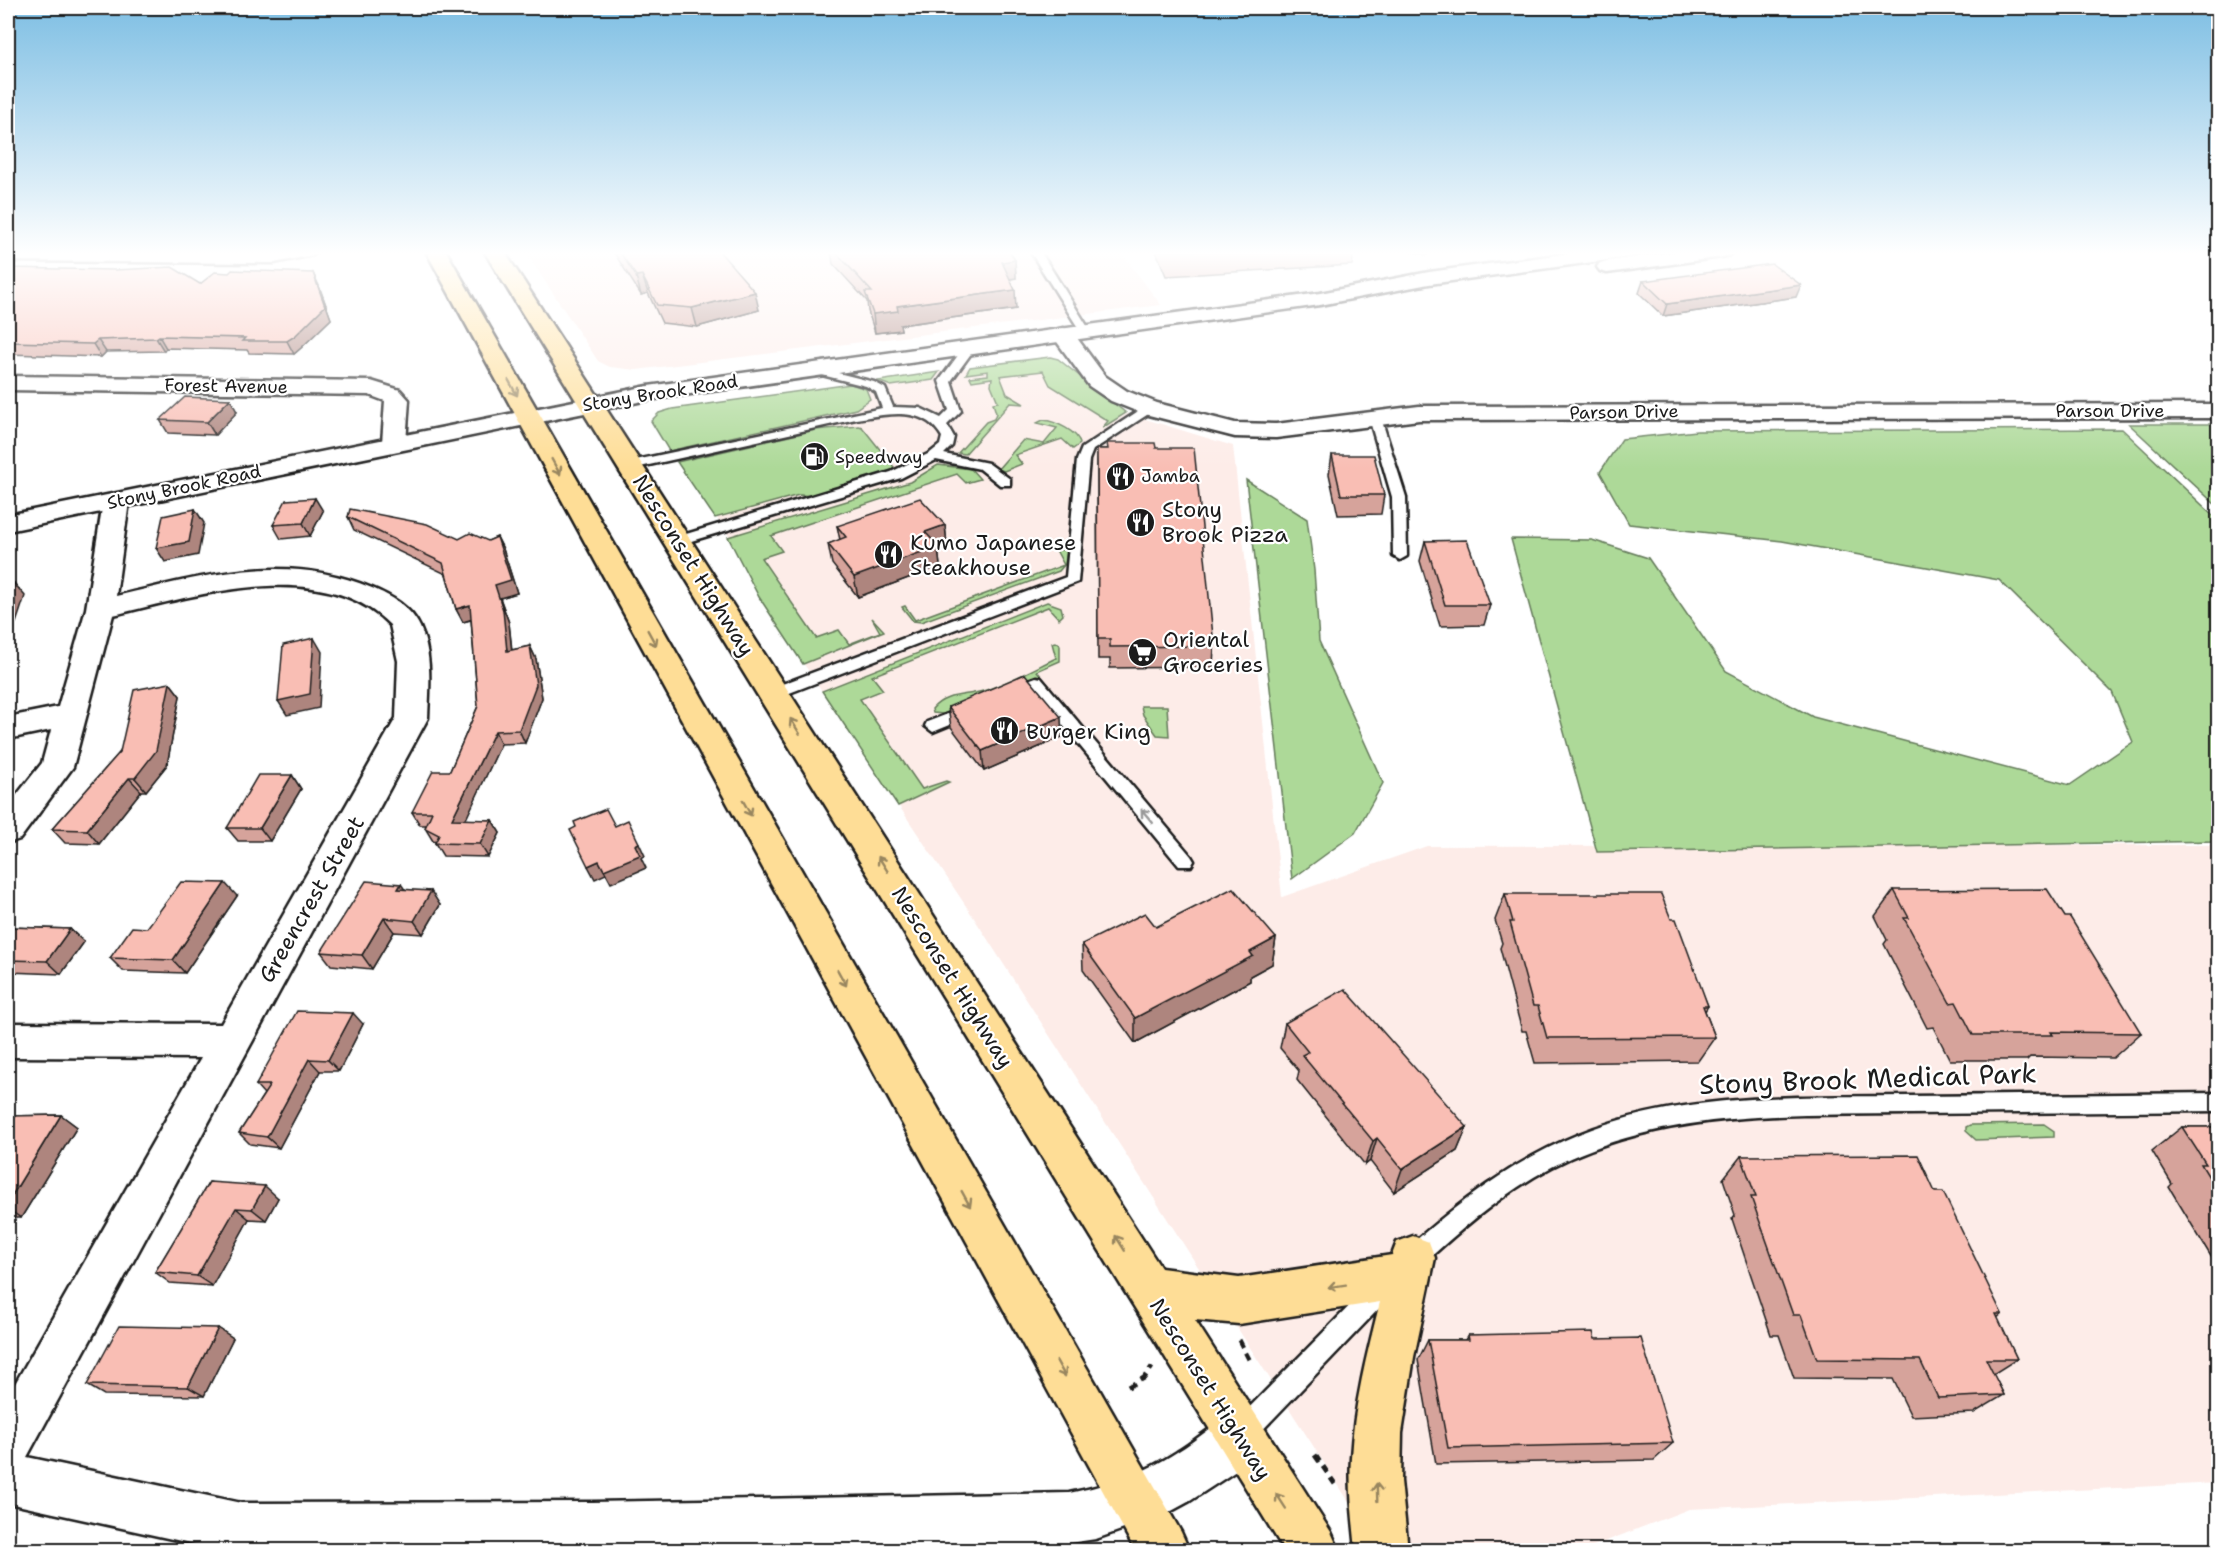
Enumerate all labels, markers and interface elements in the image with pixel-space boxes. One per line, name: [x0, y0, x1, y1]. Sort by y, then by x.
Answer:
street label: Stony Brook Road: [581, 369, 739, 417]
street label: Forest Avenue: [164, 373, 288, 399]
one-way arrow: [507, 379, 519, 396]
street label: Parson Drive: [1569, 399, 1679, 425]
street label: Parson Drive: [2055, 399, 2165, 423]
fuel station icon: Speedway: [798, 441, 830, 473]
place label: Speedway: [835, 445, 923, 469]
one-way arrow: [551, 458, 562, 476]
street label: Stony Brook Road: [105, 459, 263, 515]
restaurant icon: Jamba: [1104, 460, 1136, 492]
place label: Jamba: [1141, 464, 1200, 488]
street label: Nesconset Highway: [626, 469, 761, 662]
place label: Stony Brook Pizza: [1162, 495, 1288, 549]
restaurant icon: Stony Brook Pizza: [1125, 506, 1157, 538]
place label: Kumo Japanese Steakhouse: [910, 528, 1077, 582]
restaurant icon: Kumo Japanese Steakhouse: [873, 539, 905, 571]
place label: Oriental Groceries: [1163, 625, 1263, 679]
one-way arrow: [646, 629, 658, 646]
supermarket icon: Oriental Groceries: [1126, 636, 1158, 668]
restaurant icon: Burger King: [989, 715, 1021, 747]
place label: Burger King: [1026, 717, 1151, 746]
one-way arrow: [789, 718, 801, 735]
one-way arrow: [742, 798, 753, 816]
one-way arrow: [1141, 808, 1154, 824]
street label: Greencrest Street: [252, 811, 371, 988]
one-way arrow: [876, 856, 889, 873]
street label: Nesconset Highway: [885, 881, 1020, 1074]
one-way arrow: [836, 969, 848, 986]
street label: Stony Brook Medical Park: [1699, 1054, 2037, 1103]
one-way arrow: [960, 1190, 972, 1207]
one-way arrow: [1114, 1235, 1126, 1252]
one-way arrow: [1328, 1281, 1347, 1292]
street label: Nesconset Highway: [1143, 1293, 1278, 1486]
one-way arrow: [1055, 1360, 1067, 1377]
one-way arrow: [1371, 1483, 1383, 1503]
one-way arrow: [1275, 1493, 1287, 1510]

